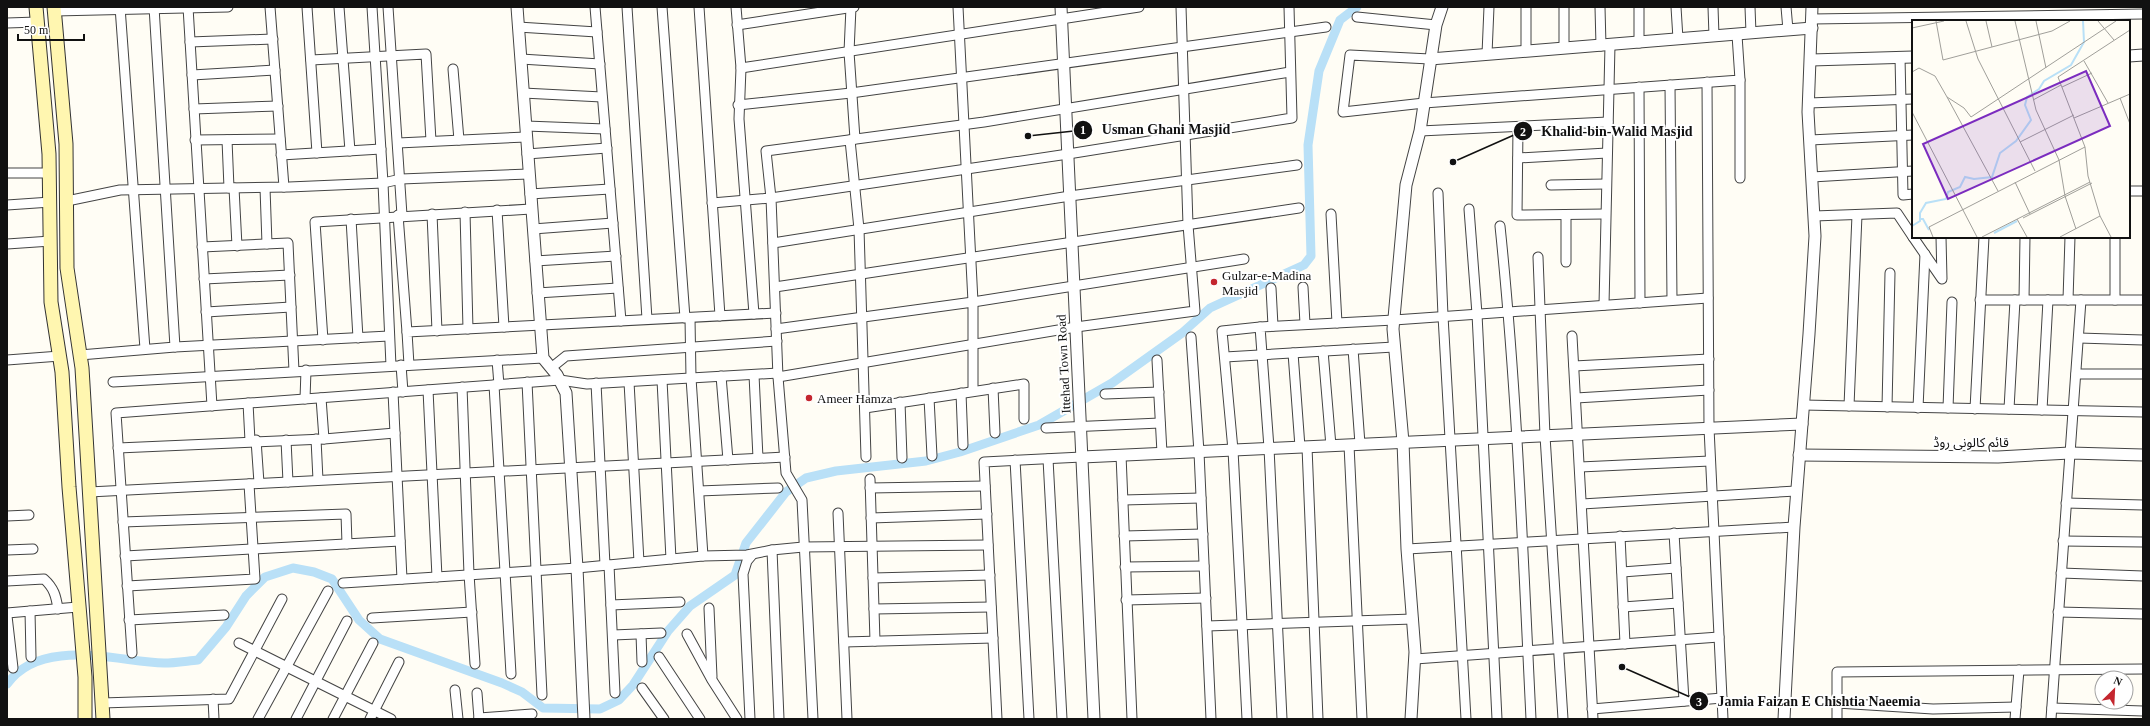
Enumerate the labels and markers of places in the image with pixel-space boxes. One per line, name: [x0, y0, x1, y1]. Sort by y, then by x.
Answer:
callout: Usman Ghani Masjid: [1073, 117, 1238, 143]
callout: Khalid-bin-Walid Masjid: [1513, 118, 1700, 144]
place label: Gulzar-e-Madina Masjid: [1222, 268, 1311, 298]
marker: Gulzar-e-Madina Masjid: [1209, 277, 1219, 287]
place label: Ameer Hamza: [817, 391, 893, 406]
marker: Ameer Hamza: [804, 393, 814, 403]
callout: Jamia Faizan E Chishtia Naeemia: [1689, 688, 1928, 714]

